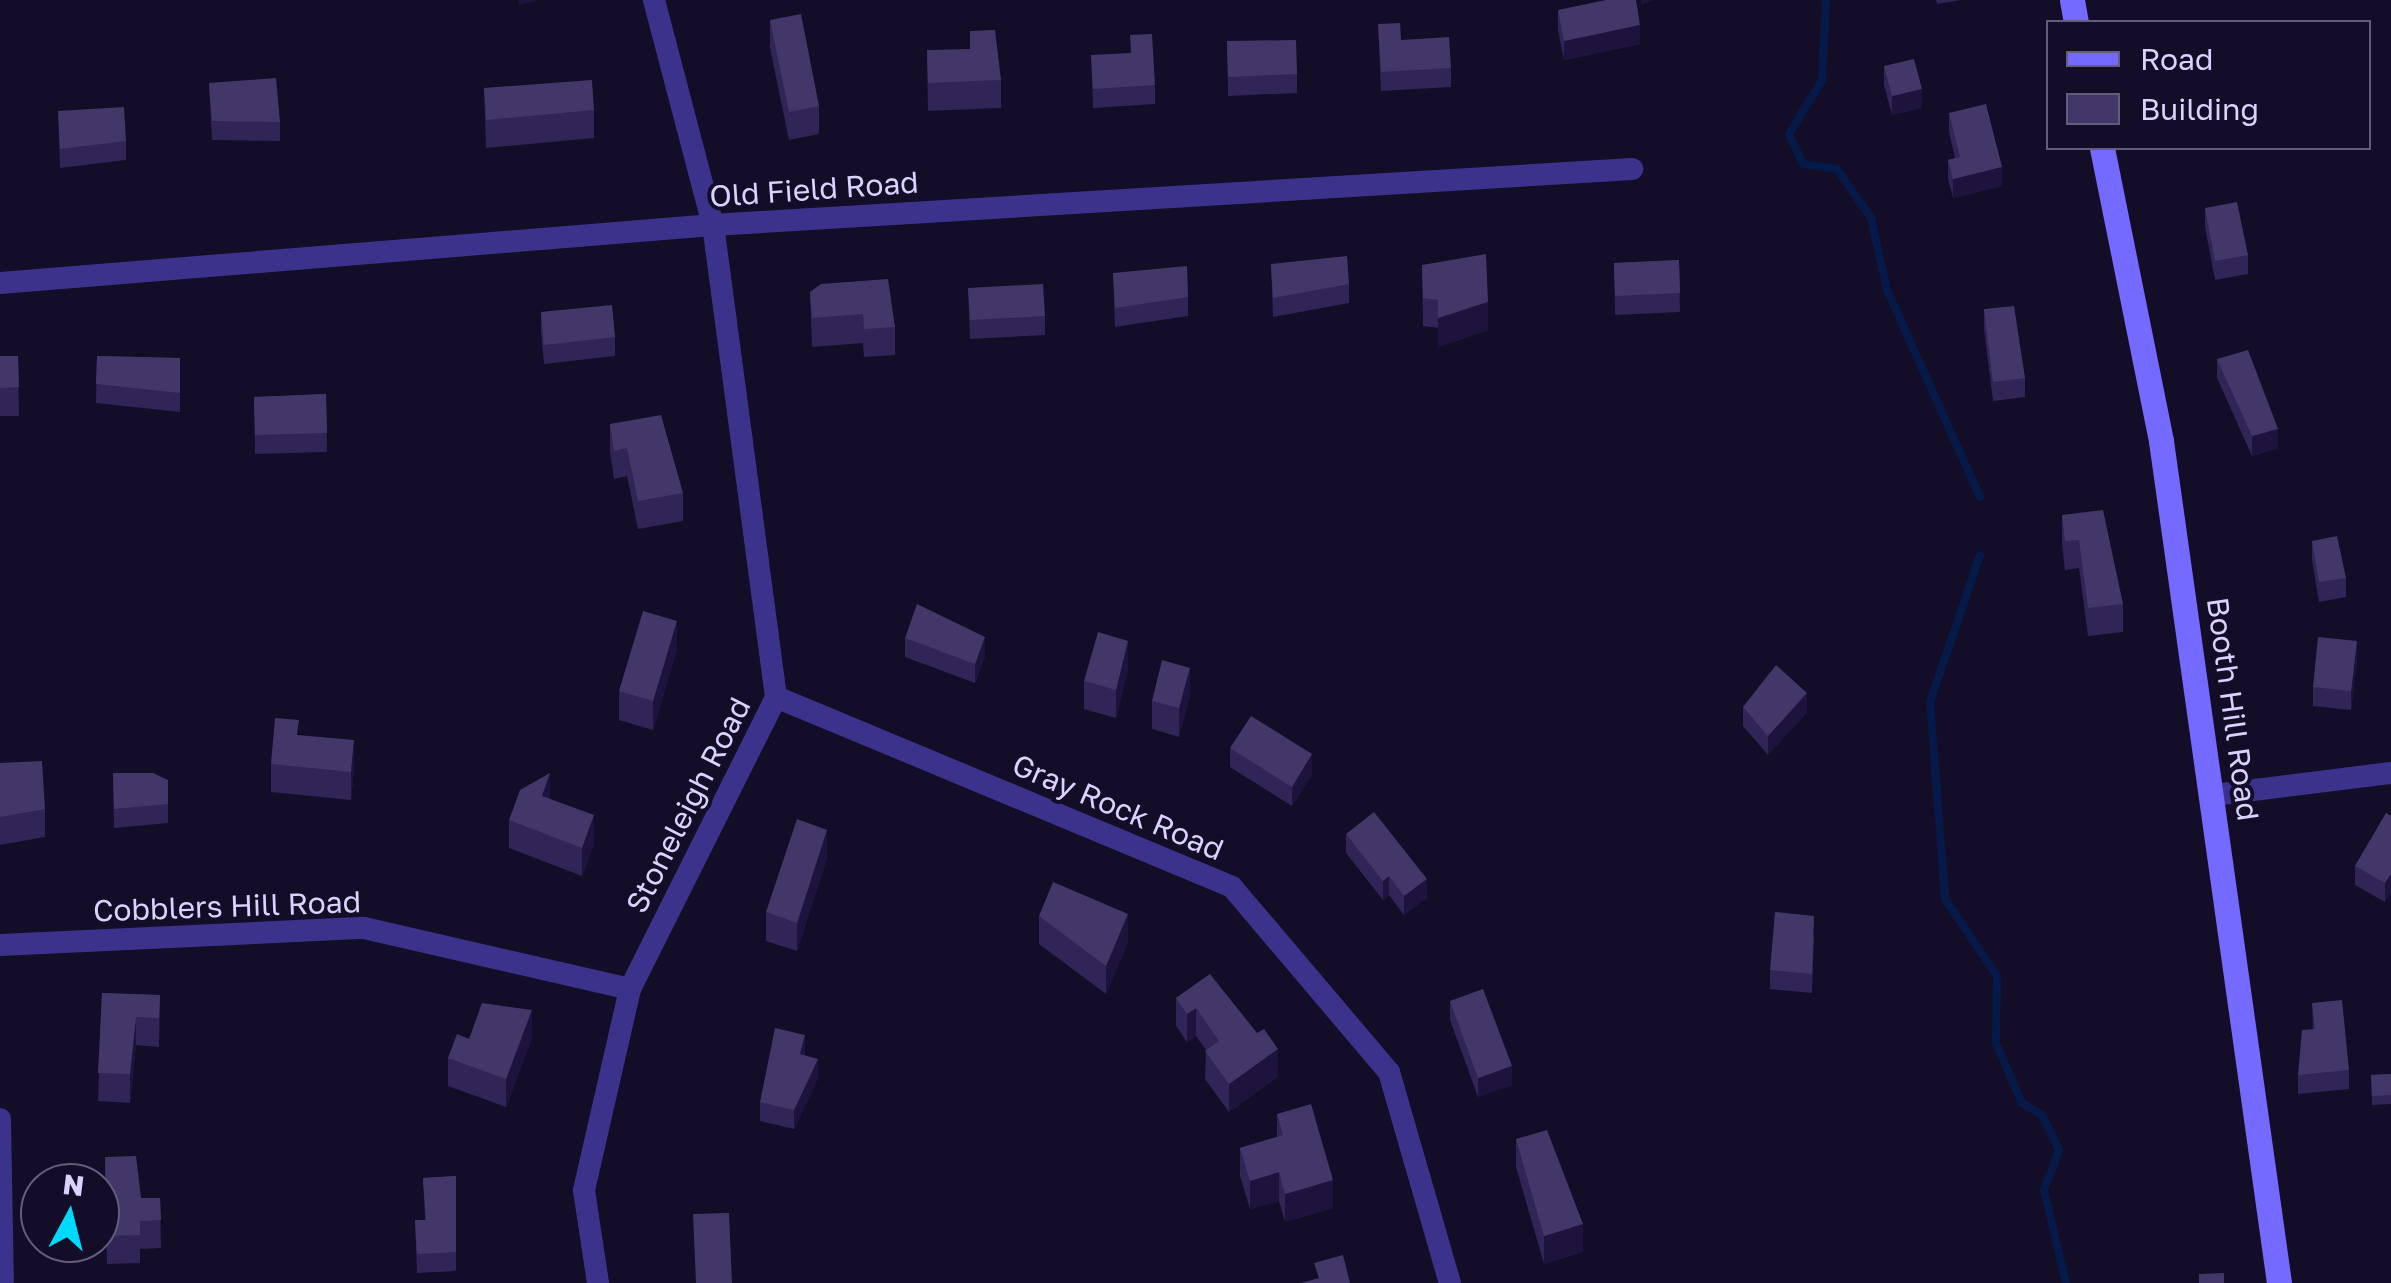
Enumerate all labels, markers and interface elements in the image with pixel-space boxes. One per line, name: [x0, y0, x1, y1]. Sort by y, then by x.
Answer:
legend: [2046, 20, 2371, 150]
text: Road: [2140, 41, 2214, 77]
text: Building: [2140, 91, 2259, 127]
street label: Old Field Road: [708, 164, 920, 214]
street label: Booth Hill Road: [2200, 595, 2266, 823]
street label: Stoneleigh Road: [618, 691, 758, 919]
street label: Gray Rock Road: [1007, 746, 1229, 868]
street label: Cobblers Hill Road: [92, 883, 362, 929]
north arrow: [20, 1163, 120, 1263]
text: N: [61, 1167, 86, 1202]

